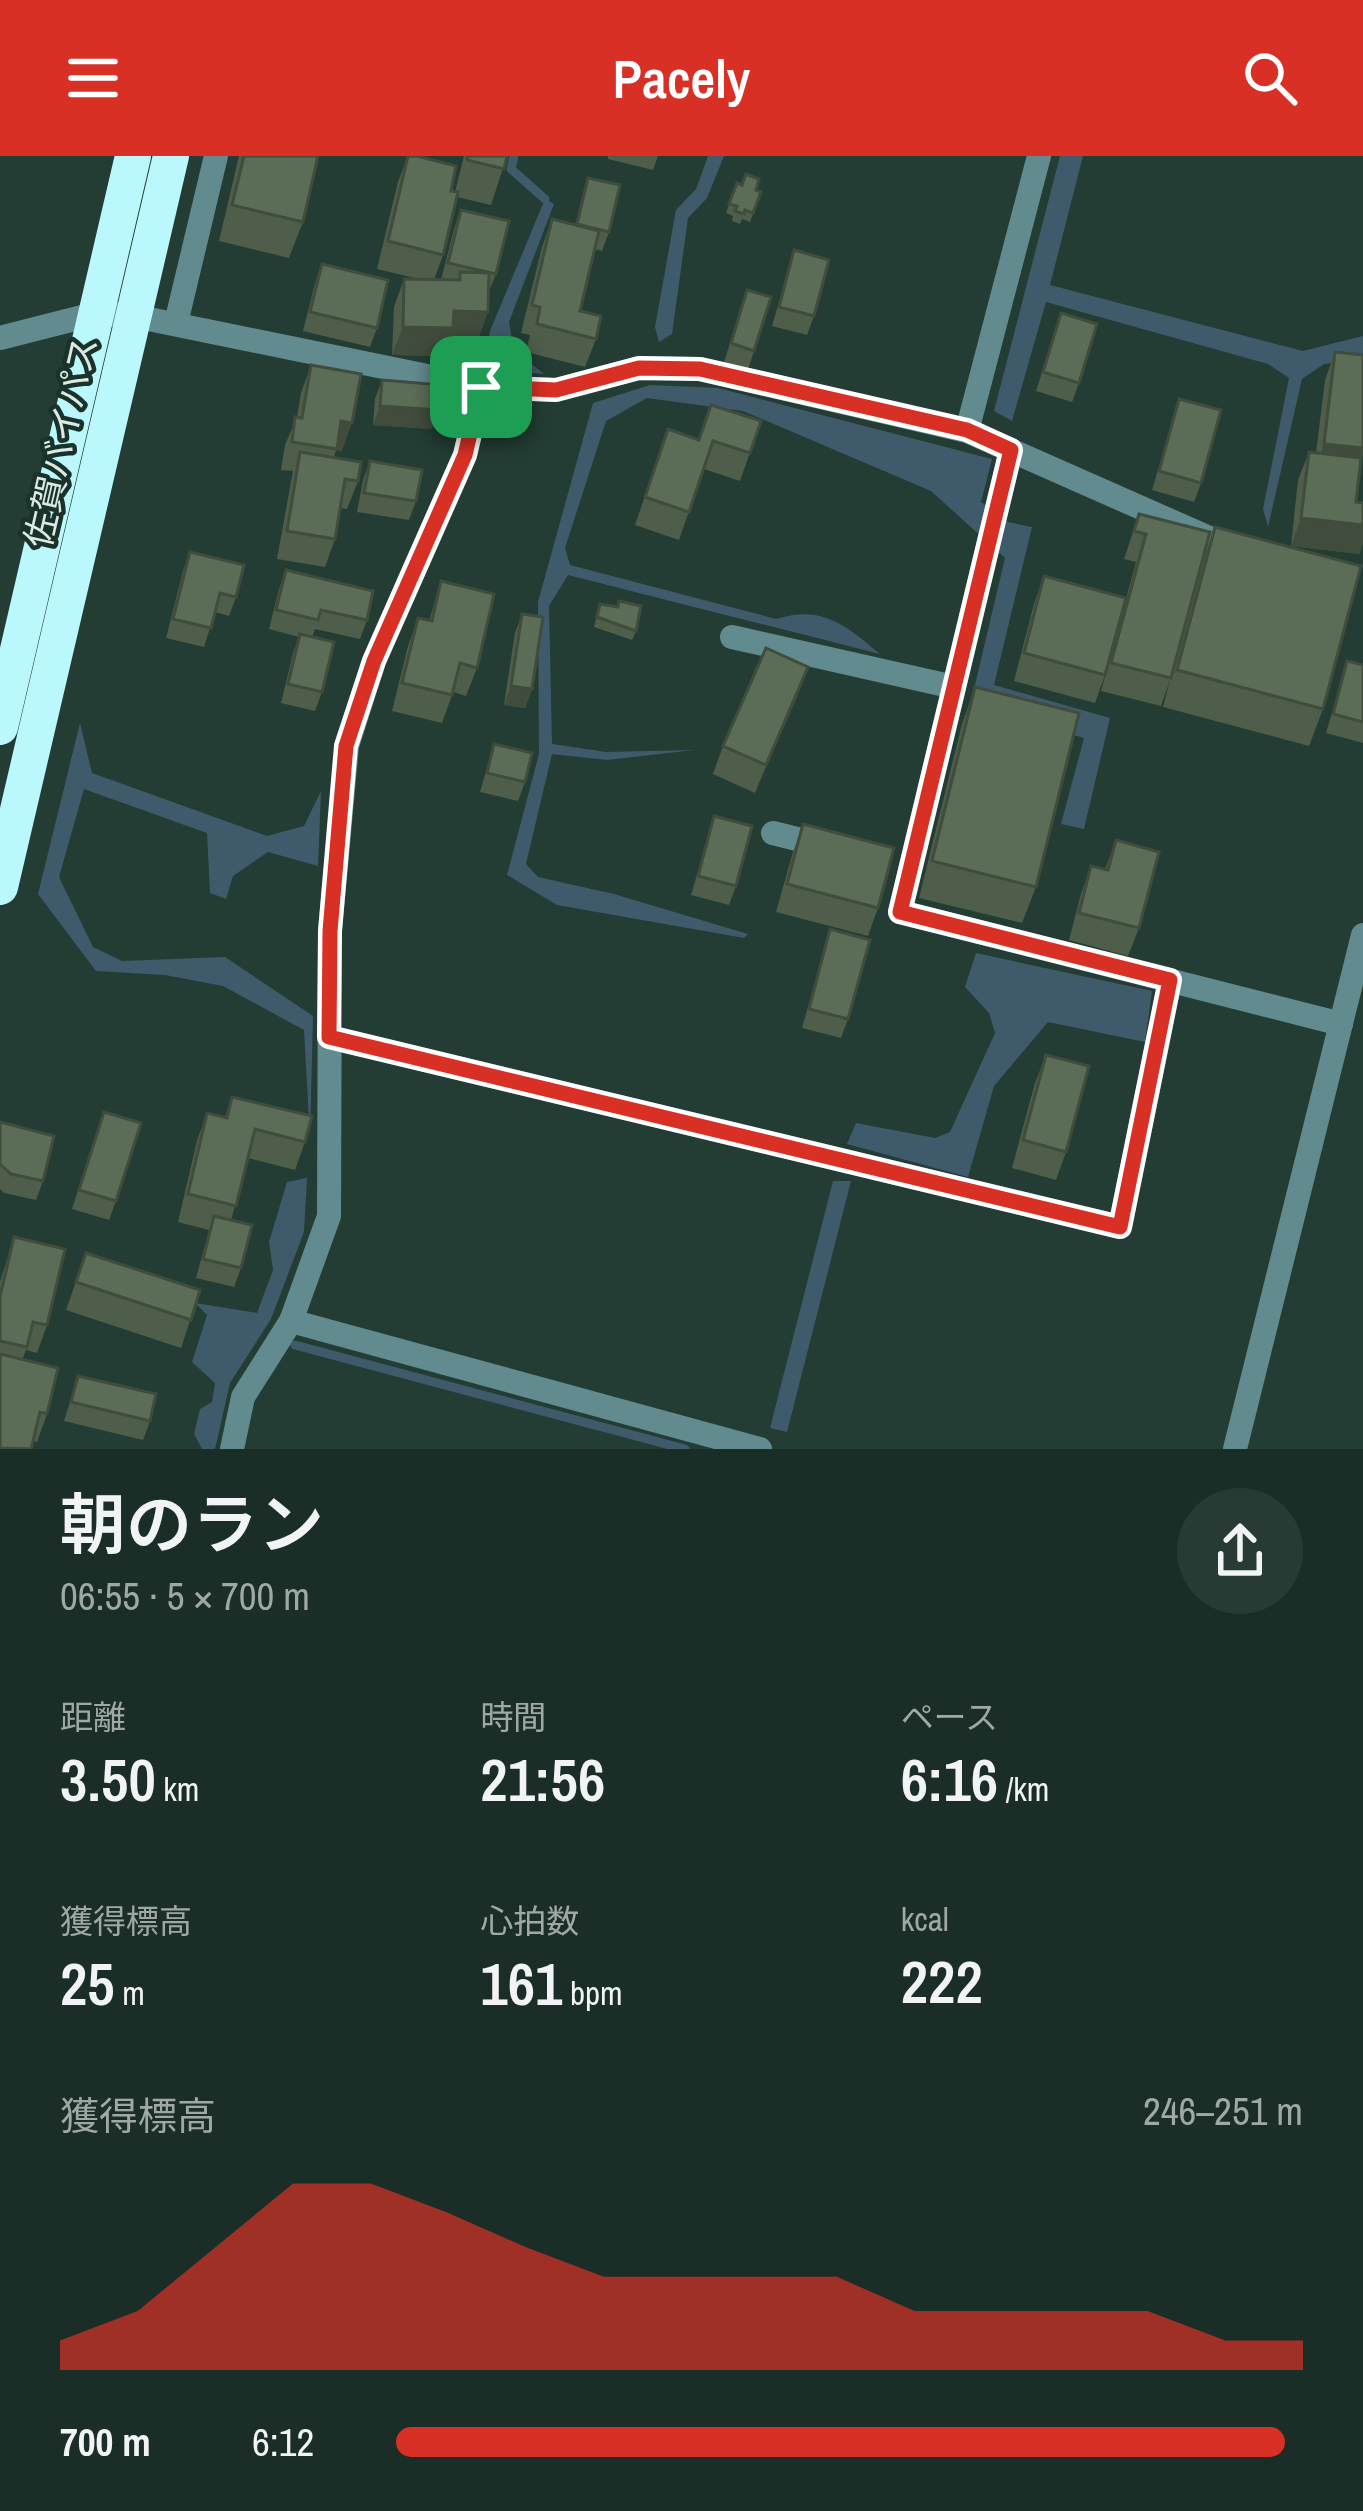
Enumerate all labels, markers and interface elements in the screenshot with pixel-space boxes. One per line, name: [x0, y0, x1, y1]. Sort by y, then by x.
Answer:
text: Pacely: [613, 42, 750, 115]
icon: menu: [60, 45, 126, 111]
icon: search: [1237, 45, 1303, 111]
street label: 佐賀バイパス: [13, 332, 109, 552]
pin: [430, 336, 532, 438]
icon: arrive: [448, 354, 514, 420]
text: 朝のラン: [60, 1480, 324, 1569]
button: share: [1177, 1488, 1303, 1614]
text: 06:55 · 5 × 700 m: [60, 1570, 310, 1622]
text: 距離: [60, 1695, 126, 1739]
text: 時間: [480, 1695, 546, 1739]
text: ペース: [901, 1695, 998, 1739]
text: 3.50: [60, 1739, 156, 1820]
text: 21:56: [480, 1739, 605, 1820]
text: 6:16: [901, 1739, 998, 1820]
text: km: [156, 1767, 199, 1811]
text: /km: [998, 1767, 1049, 1811]
text: kcal: [901, 1897, 949, 1941]
text: 獲得標高: [60, 1899, 192, 1943]
text: 心拍数: [480, 1899, 579, 1943]
text: 222: [901, 1941, 983, 2022]
text: 25: [60, 1943, 115, 2024]
text: 161: [480, 1943, 562, 2024]
text: m: [115, 1971, 145, 2015]
text: bpm: [562, 1971, 623, 2015]
text: 246–251 m: [1143, 2085, 1303, 2137]
text: 獲得標高: [60, 2090, 216, 2142]
text: 700 m: [60, 2416, 151, 2468]
text: 6:12: [252, 2416, 314, 2468]

